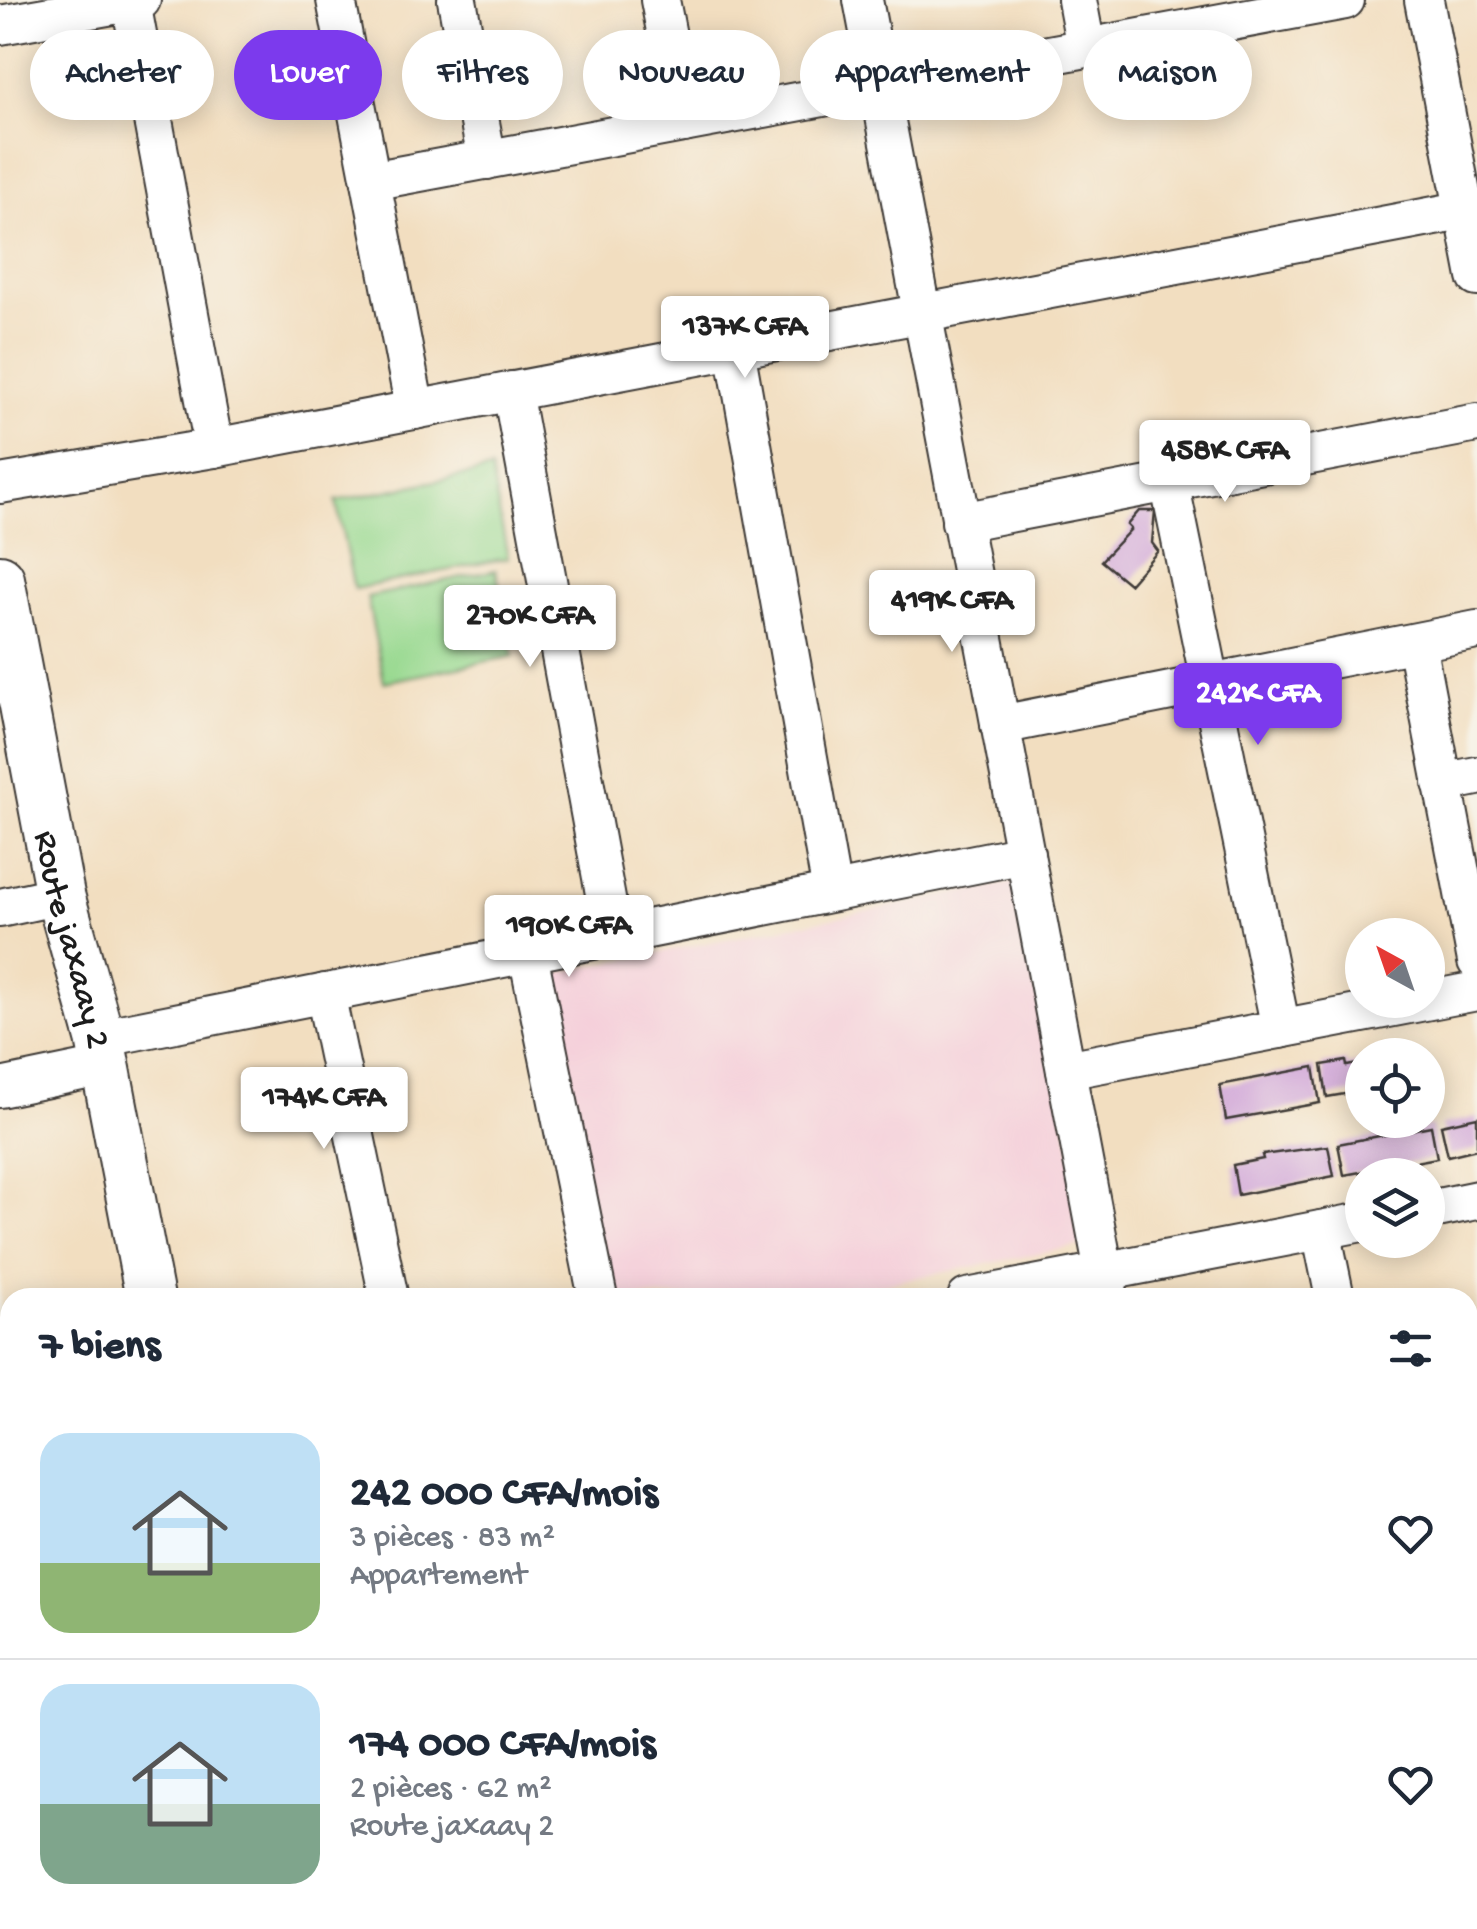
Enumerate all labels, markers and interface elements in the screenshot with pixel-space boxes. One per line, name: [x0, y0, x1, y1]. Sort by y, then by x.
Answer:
chip: Acheter: [30, 30, 214, 120]
chip: Louer: [234, 30, 382, 120]
chip: Filtres: [402, 30, 563, 120]
chip: Nouveau: [583, 30, 780, 120]
chip: Appartement: [800, 30, 1063, 120]
chip: Maison: [1083, 30, 1252, 120]
pin: 137K CFA: [642, 296, 848, 381]
text: 137K CFA: [683, 309, 807, 347]
pin: 458K CFA: [1122, 420, 1328, 505]
text: 458K CFA: [1161, 433, 1289, 471]
pin: 419K CFA: [849, 570, 1055, 655]
text: 419K CFA: [891, 583, 1013, 621]
pin: 270K CFA: [427, 585, 633, 670]
text: 270K CFA: [466, 598, 594, 636]
pin: 242K CFA: [1155, 663, 1361, 748]
text: 242K CFA: [1196, 676, 1320, 714]
street label: Route jaxaay 2: [22, 828, 117, 1052]
pin: 190K CFA: [466, 895, 672, 980]
text: 190K CFA: [507, 908, 631, 946]
north arrow: [1345, 918, 1445, 1018]
map controls: [1345, 918, 1445, 1258]
button: locate: [1345, 1038, 1445, 1138]
pin: 174K CFA: [221, 1067, 427, 1152]
text: 174K CFA: [263, 1080, 385, 1118]
button: layers: [1345, 1158, 1445, 1258]
icon: filters: [1383, 1321, 1438, 1376]
text: 7 biens: [40, 1324, 160, 1373]
text: 242 000 CFA/mois: [350, 1471, 658, 1520]
icon: home: [120, 1473, 240, 1593]
icon: heart: [1383, 1506, 1438, 1561]
text: 3 pièces · 83 m²: [350, 1520, 555, 1558]
text: Appartement: [350, 1558, 527, 1596]
text: 174 000 CFA/mois: [350, 1722, 655, 1771]
icon: home: [120, 1724, 240, 1844]
icon: heart: [1383, 1757, 1438, 1812]
text: 2 pièces · 62 m²: [350, 1771, 552, 1809]
text: Route jaxaay 2: [350, 1809, 554, 1847]

